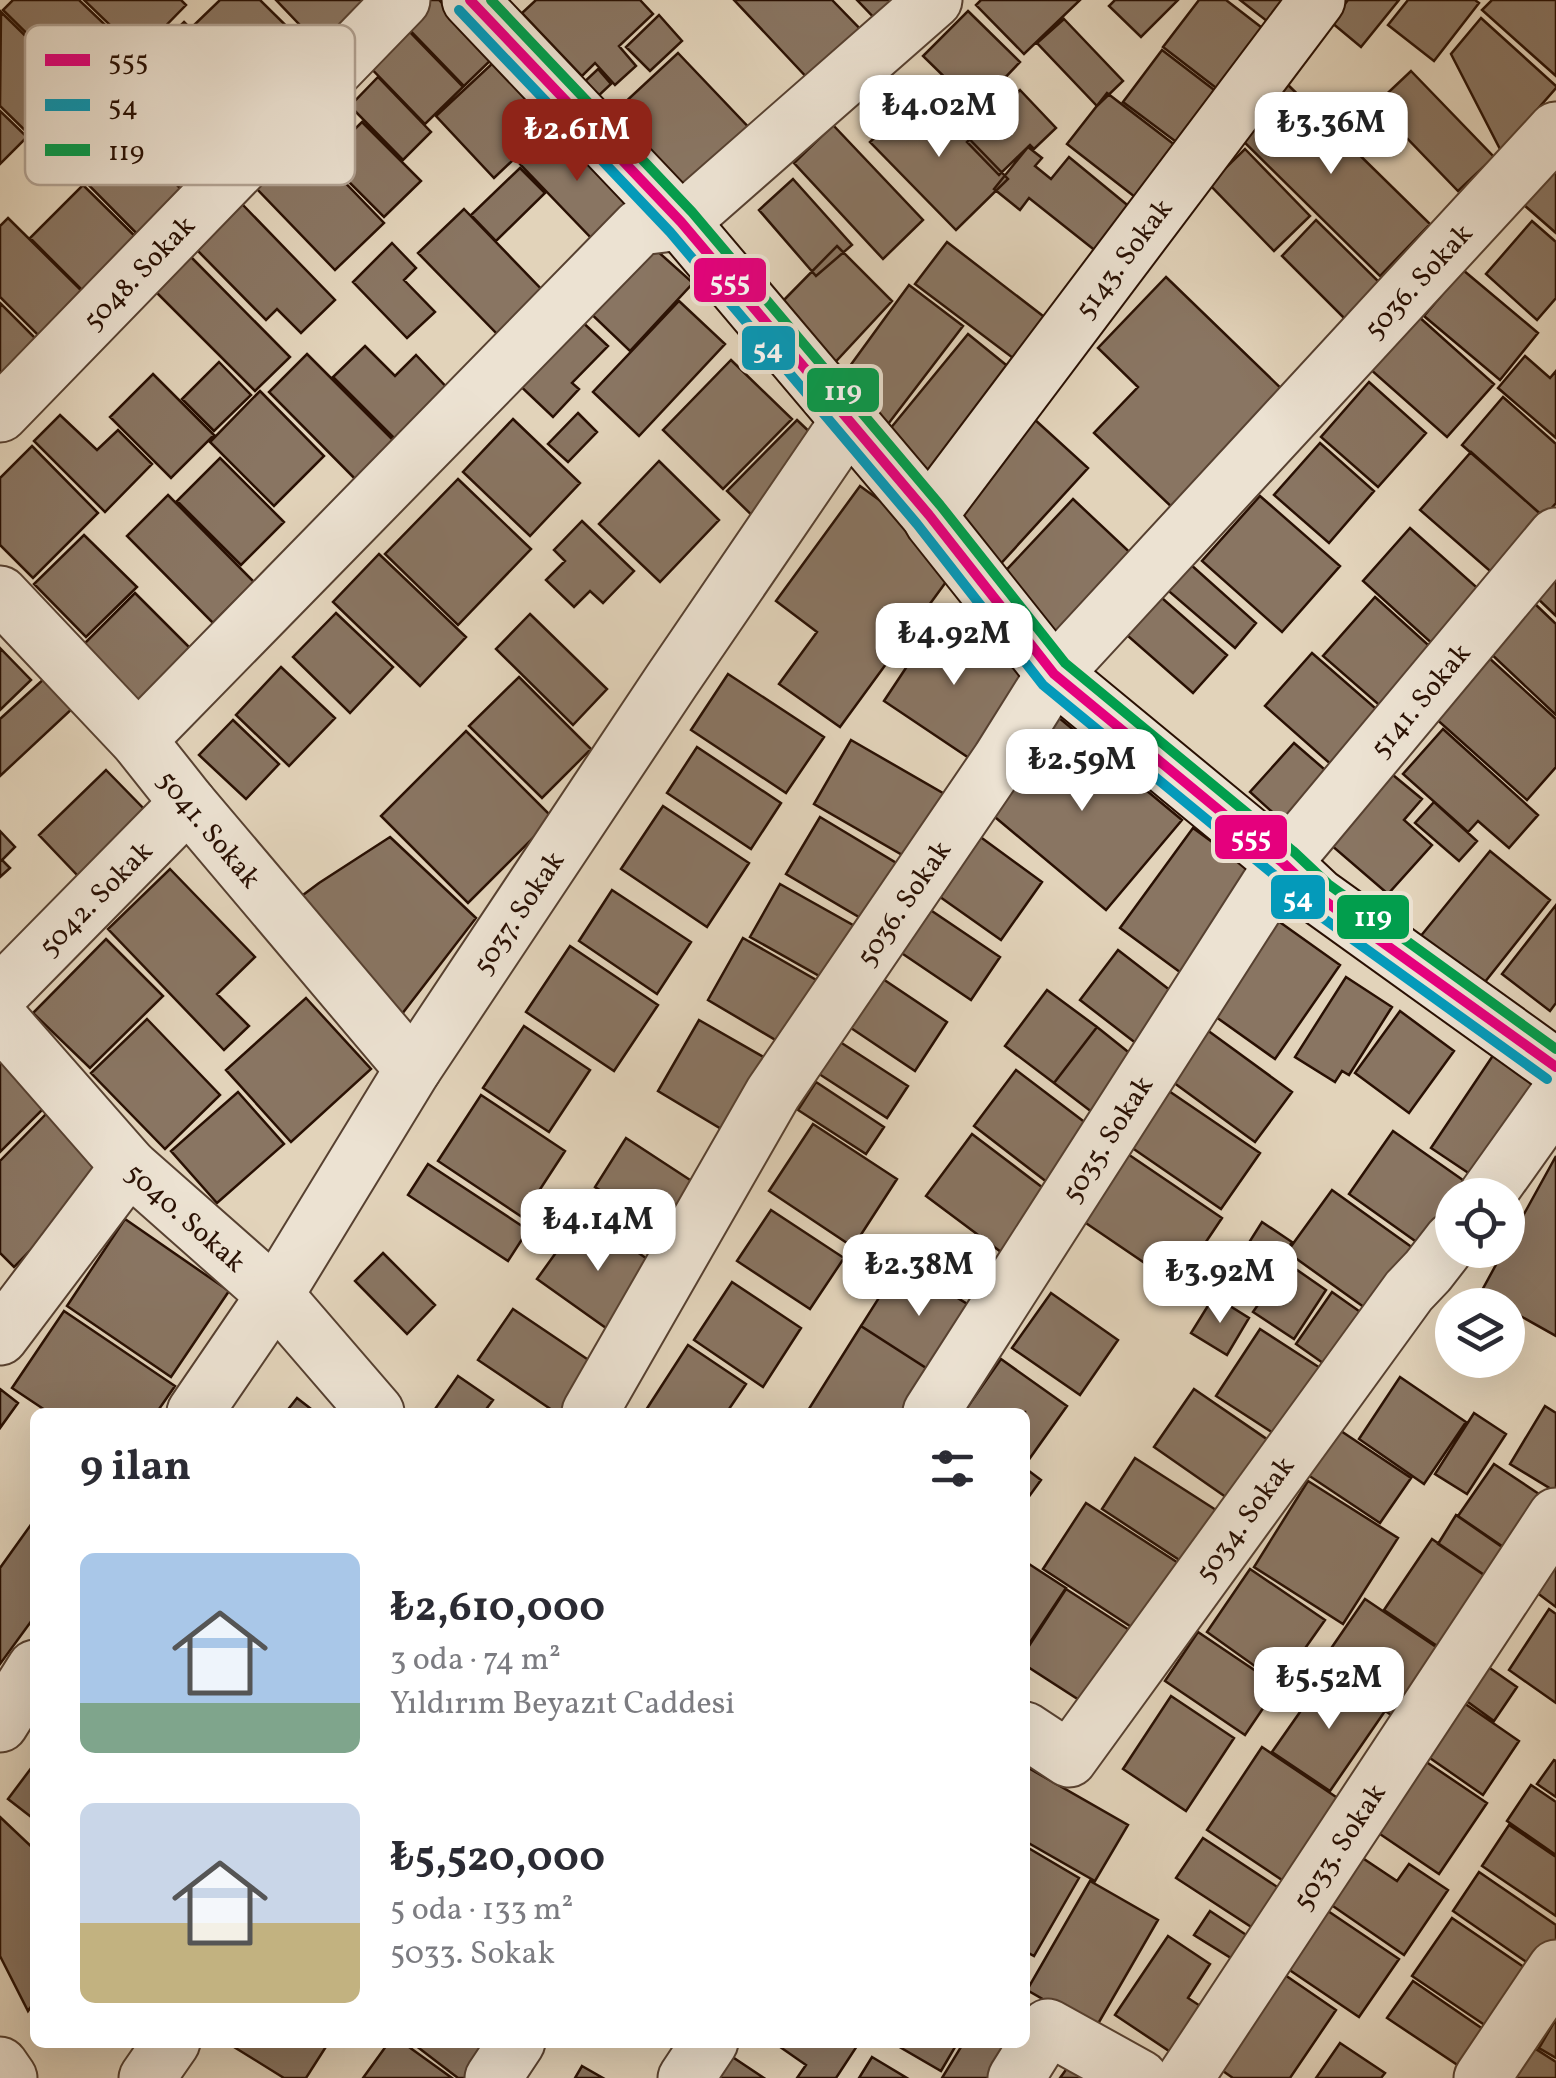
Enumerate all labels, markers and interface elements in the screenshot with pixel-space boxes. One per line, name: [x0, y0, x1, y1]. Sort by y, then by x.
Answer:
legend: [25, 25, 355, 185]
text: 555: [108, 43, 148, 82]
pin: ₺4.02M: [858, 75, 1020, 160]
text: ₺4.02M: [882, 85, 996, 129]
text: 54: [108, 88, 138, 127]
pin: ₺3.36M: [1250, 92, 1412, 177]
pin: ₺2.61M: [496, 99, 658, 184]
text: ₺3.36M: [1277, 102, 1385, 146]
text: ₺2.61M: [524, 109, 630, 153]
text: 119: [108, 133, 144, 172]
street label: 5143. Sokak: [1067, 191, 1183, 327]
street label: 5048. Sokak: [75, 208, 205, 340]
street label: 5036. Sokak: [1356, 216, 1482, 348]
line badge: 555: [692, 256, 768, 304]
text: 555: [710, 263, 750, 302]
line badge: 54: [740, 324, 797, 372]
text: 54: [753, 331, 783, 370]
line badge: 119: [805, 366, 881, 414]
text: 119: [824, 373, 862, 412]
pin: ₺4.92M: [873, 603, 1035, 688]
text: ₺4.92M: [898, 613, 1010, 657]
street label: 5141. Sokak: [1362, 635, 1481, 767]
pin: ₺2.59M: [1001, 729, 1163, 814]
text: ₺2.59M: [1028, 739, 1136, 783]
street label: 5041. Sokak: [147, 763, 269, 898]
line badge: 555: [1213, 813, 1289, 861]
text: 555: [1231, 819, 1271, 858]
street label: 5042. Sokak: [31, 833, 162, 966]
street label: 5036. Sokak: [848, 834, 962, 975]
street label: 5037. Sokak: [464, 844, 575, 983]
line badge: 54: [1269, 873, 1327, 921]
text: 54: [1283, 880, 1313, 919]
line badge: 119: [1335, 893, 1411, 941]
text: 119: [1354, 899, 1392, 938]
street label: 5035. Sokak: [1053, 1069, 1164, 1211]
street label: 5040. Sokak: [116, 1155, 253, 1282]
map controls: [1435, 1178, 1525, 1378]
button: locate: [1435, 1178, 1525, 1268]
pin: ₺4.14M: [517, 1189, 679, 1274]
text: ₺4.14M: [543, 1199, 653, 1243]
pin: ₺2.38M: [838, 1234, 1000, 1319]
pin: ₺3.92M: [1139, 1241, 1301, 1326]
text: ₺2.38M: [865, 1244, 973, 1288]
text: ₺3.92M: [1165, 1251, 1275, 1295]
button: layers: [1435, 1288, 1525, 1378]
text: 9 ilan: [80, 1439, 191, 1498]
icon: filters: [925, 1441, 980, 1496]
street label: 5034. Sokak: [1187, 1449, 1305, 1591]
text: ₺2,610,000: [390, 1580, 605, 1639]
icon: home: [160, 1593, 280, 1713]
text: 3 oda · 74 m²: [390, 1639, 561, 1683]
pin: ₺5.52M: [1248, 1647, 1410, 1732]
text: ₺5.52M: [1276, 1657, 1382, 1701]
text: Yıldırım Beyazıt Caddesi: [390, 1683, 735, 1727]
street label: 5033. Sokak: [1284, 1776, 1396, 1918]
text: ₺5,520,000: [390, 1830, 605, 1889]
icon: home: [160, 1843, 280, 1963]
text: 5 oda · 133 m²: [390, 1889, 573, 1933]
text: 5033. Sokak: [390, 1933, 555, 1977]

